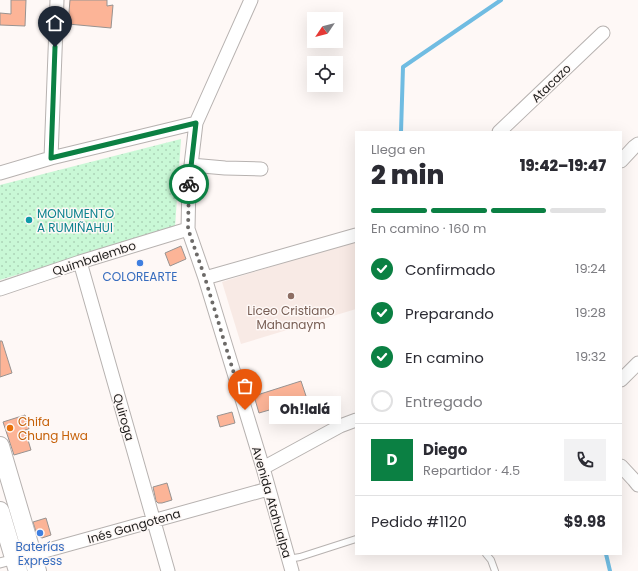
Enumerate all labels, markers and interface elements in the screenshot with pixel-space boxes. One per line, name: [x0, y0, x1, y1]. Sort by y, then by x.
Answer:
pin: [38, 6, 72, 47]
icon: home: [44, 12, 66, 34]
north arrow: [307, 12, 343, 48]
map controls: [307, 12, 343, 92]
button: locate: [307, 56, 343, 92]
street label: Atacazo: [527, 60, 575, 106]
text: Llega en: [371, 140, 425, 159]
text: 19:42–19:47: [520, 155, 606, 176]
text: 2 min: [371, 157, 444, 193]
courier: [169, 164, 209, 204]
icon: bike: [178, 173, 200, 195]
place label: MONUMENTO A RUMIÑAHUI: [37, 205, 114, 236]
marker: MONUMENTO A RUMIÑAHUI: [24, 215, 34, 225]
text: En camino · 160 m: [371, 219, 487, 238]
street label: Quimbalembo: [50, 236, 138, 280]
marker: COLOREARTE: [135, 258, 145, 268]
icon: check: [371, 258, 393, 280]
text: Confirmado: [405, 259, 495, 280]
text: 19:24: [575, 259, 606, 278]
place label: COLOREARTE: [103, 268, 177, 285]
marker: Liceo Cristiano Mahanaym: [286, 291, 296, 301]
place label: Liceo Cristiano Mahanaym: [247, 302, 335, 333]
icon: check: [371, 302, 393, 324]
text: Preparando: [405, 303, 494, 324]
text: 19:28: [575, 303, 606, 322]
icon: check: [371, 346, 393, 368]
text: En camino: [405, 347, 484, 368]
text: 19:32: [576, 347, 606, 366]
pin: [228, 369, 262, 410]
icon: bag: [234, 375, 256, 397]
street label: Quiroga: [109, 391, 139, 443]
text: Entregado: [405, 391, 483, 412]
callout: Oh!lalá: [269, 396, 341, 424]
text: Oh!lalá: [280, 400, 330, 419]
place label: Chifa Chung Hwa: [18, 413, 88, 444]
marker: Chifa Chung Hwa: [5, 423, 15, 433]
text: Diego: [423, 439, 467, 460]
button: phone: [564, 439, 606, 481]
street label: Avenida Atahualpa: [248, 444, 296, 560]
text: D: [387, 449, 397, 470]
text: Repartidor · 4.5: [423, 461, 520, 480]
street label: Inés Gangotena: [85, 505, 183, 547]
text: Pedido #1120: [371, 511, 467, 532]
text: $9.98: [564, 511, 606, 532]
marker: Baterías Express: [35, 528, 45, 538]
place label: Baterías Express: [15, 538, 65, 569]

